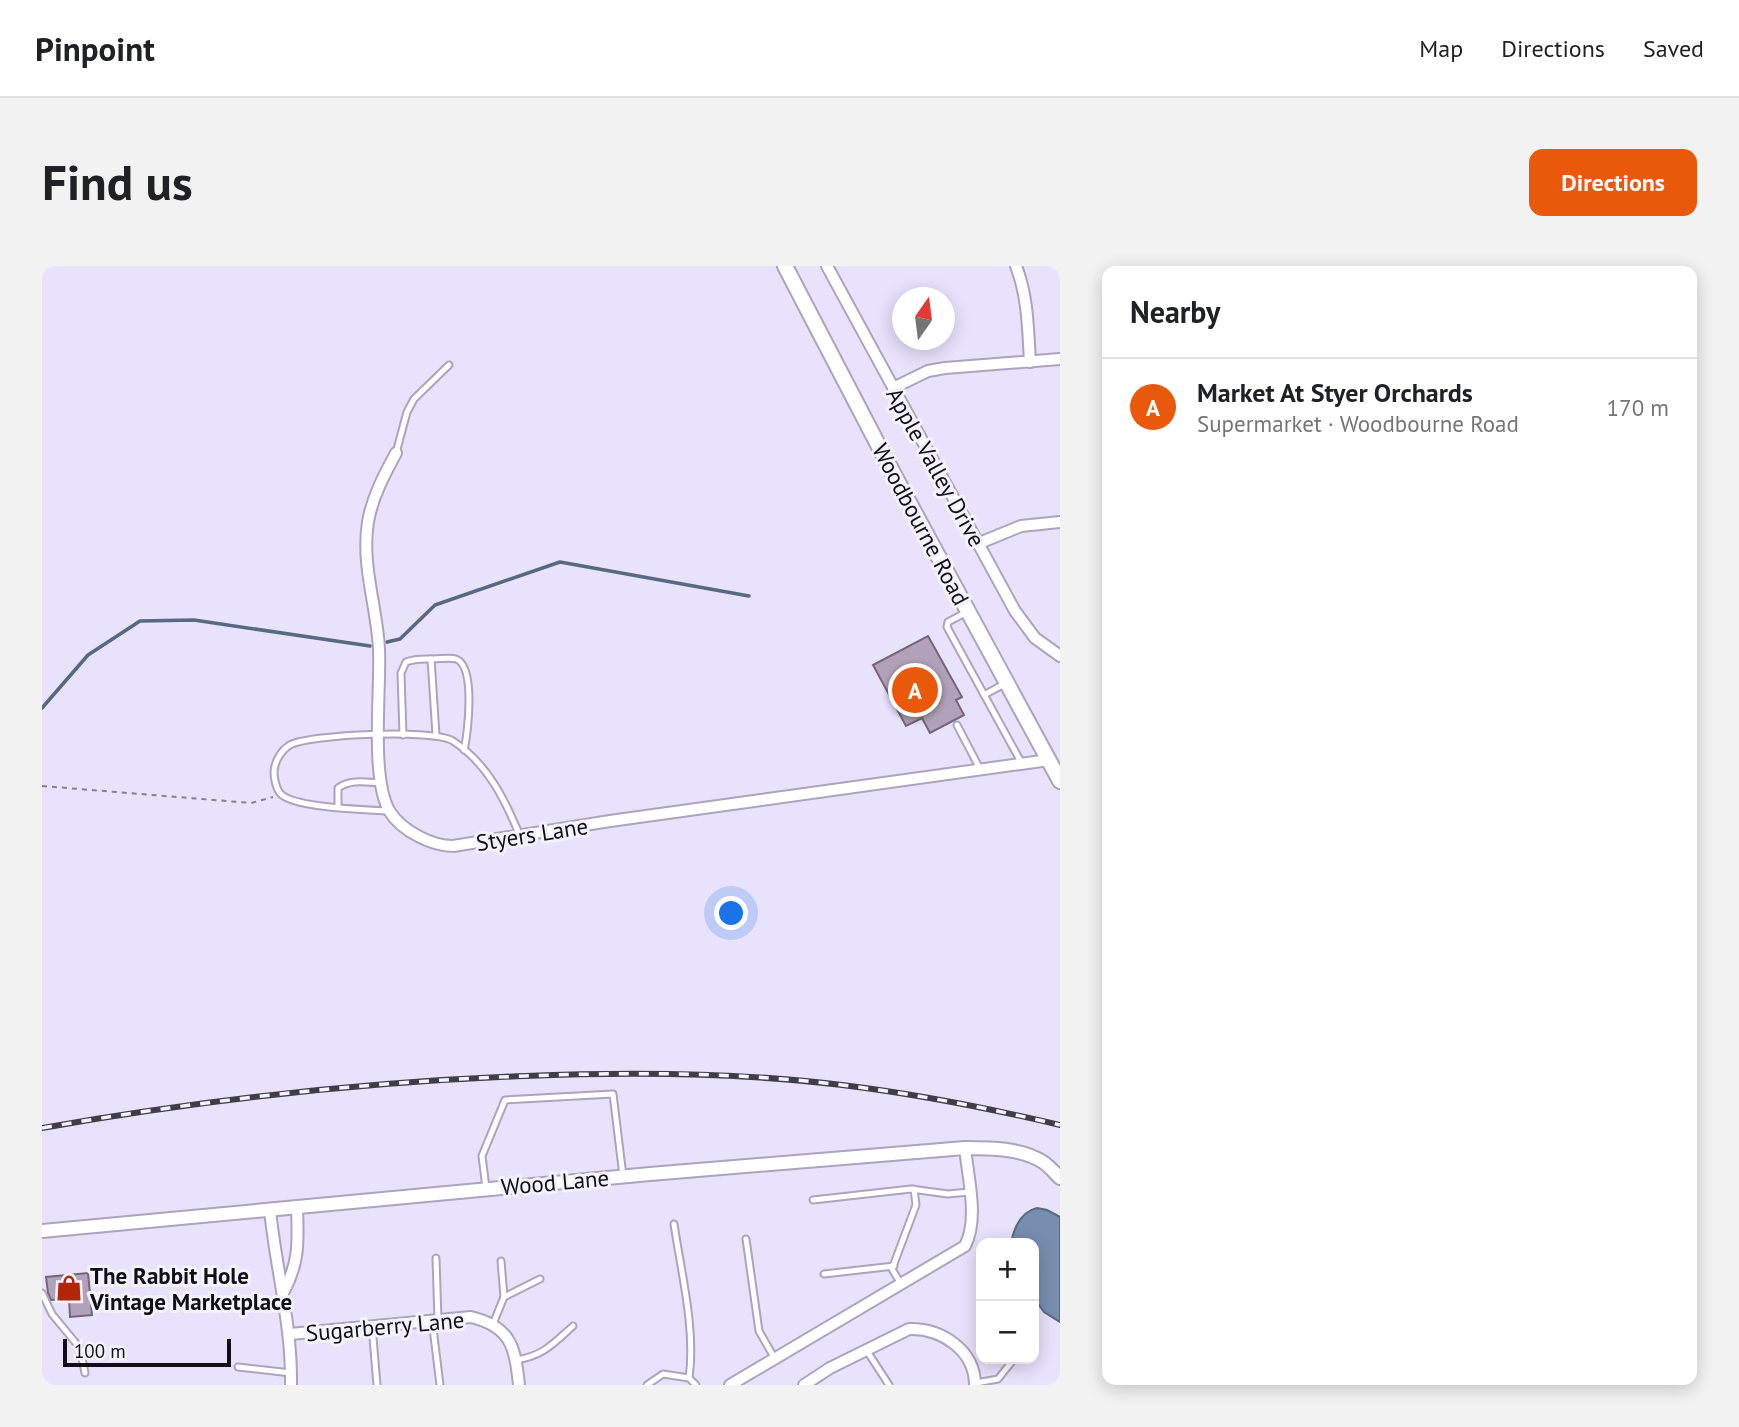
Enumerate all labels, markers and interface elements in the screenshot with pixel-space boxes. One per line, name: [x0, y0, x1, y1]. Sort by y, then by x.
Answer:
text: Pinpoint: [35, 27, 155, 70]
text: Map: [1419, 33, 1463, 64]
text: Directions: [1501, 33, 1605, 64]
text: Saved: [1643, 33, 1704, 64]
button: Directions: [1529, 149, 1697, 216]
text: Find us: [42, 150, 193, 214]
north arrow: [892, 287, 955, 350]
text: Nearby: [1130, 292, 1220, 331]
text: Market At Styer Orchards: [1197, 376, 1473, 409]
street label: Apple Valley Drive: [880, 382, 992, 552]
text: A: [1146, 393, 1160, 422]
text: 170 m: [1607, 393, 1669, 422]
text: Supermarket · Woodbourne Road: [1197, 409, 1519, 438]
street label: Woodbourne Road: [866, 438, 976, 610]
pin: A: [892, 664, 938, 716]
street label: Styers Lane: [474, 811, 590, 857]
your location: [714, 896, 748, 930]
street label: Wood Lane: [500, 1163, 610, 1201]
map controls: [976, 1238, 1039, 1364]
button: +: [976, 1238, 1039, 1301]
place label: The Rabbit Hole Vintage Marketplace: [89, 1261, 292, 1316]
shop icon: The Rabbit Hole Vintage Marketplace: [54, 1273, 84, 1303]
button: −: [976, 1301, 1039, 1364]
street label: Sugarberry Lane: [304, 1305, 466, 1347]
scale bar: [63, 1336, 231, 1368]
text: 100 m: [74, 1339, 126, 1363]

